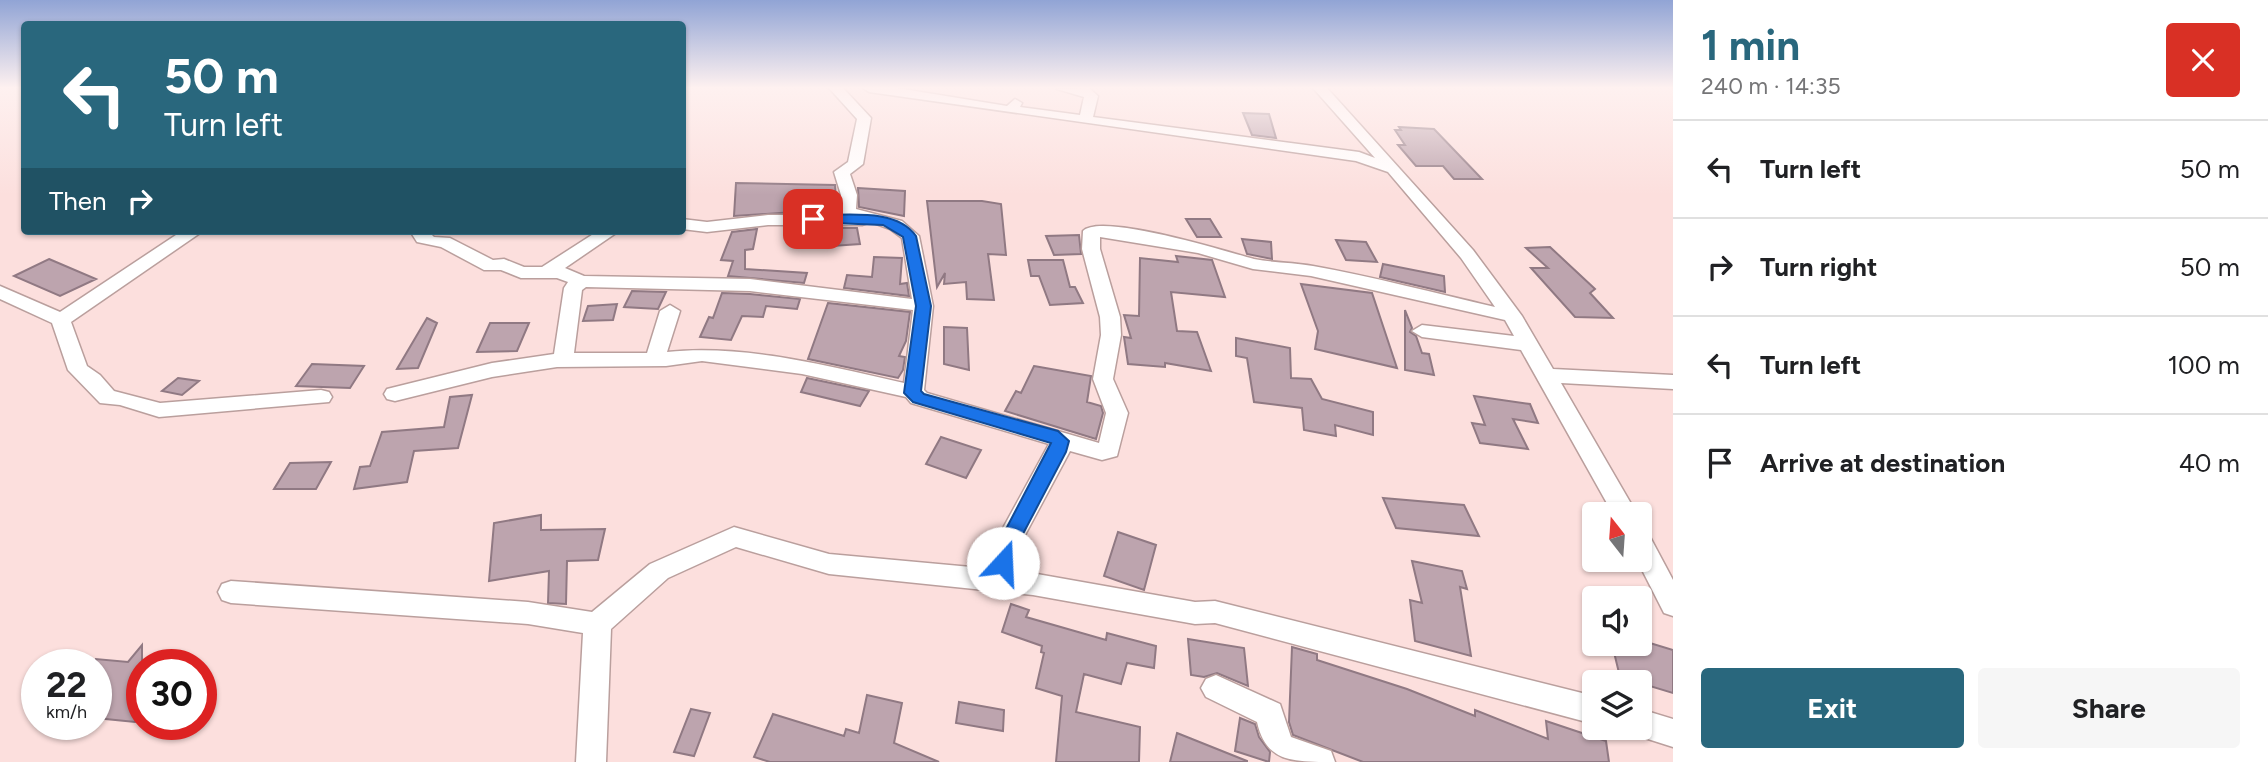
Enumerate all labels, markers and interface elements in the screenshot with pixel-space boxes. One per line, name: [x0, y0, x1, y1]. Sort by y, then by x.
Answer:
text: 1 min: [1701, 20, 1800, 71]
button: close: [2166, 23, 2240, 97]
text: 50 m: [164, 46, 279, 105]
icon: left: [49, 49, 140, 140]
text: 240 m · 14:35: [1701, 72, 1841, 100]
text: Turn left: [164, 106, 283, 144]
icon: left: [1701, 150, 1739, 188]
text: Turn left: [1760, 153, 1861, 185]
text: 50 m: [2180, 153, 2240, 185]
icon: right: [121, 182, 159, 220]
text: Then: [49, 185, 107, 217]
pin: [783, 189, 843, 249]
icon: arrive: [794, 200, 832, 238]
icon: right: [1701, 248, 1739, 286]
text: Turn right: [1760, 251, 1877, 283]
text: 50 m: [2180, 251, 2240, 283]
icon: left: [1701, 346, 1739, 384]
text: Turn left: [1760, 349, 1861, 381]
text: 100 m: [2167, 349, 2240, 381]
icon: arrive: [1701, 444, 1739, 482]
text: Arrive at destination: [1760, 447, 2005, 479]
text: 40 m: [2179, 447, 2240, 479]
north arrow: [1582, 502, 1652, 572]
map controls: [1582, 502, 1652, 740]
position arrow: [966, 526, 1040, 600]
button: sound: [1582, 586, 1652, 656]
speed limit sign: 30: [126, 649, 217, 740]
text: 22: [46, 664, 87, 706]
button: Exit: [1701, 668, 1964, 748]
button: Share: [1978, 668, 2240, 748]
button: layers: [1582, 670, 1652, 740]
text: km/h: [46, 701, 87, 723]

